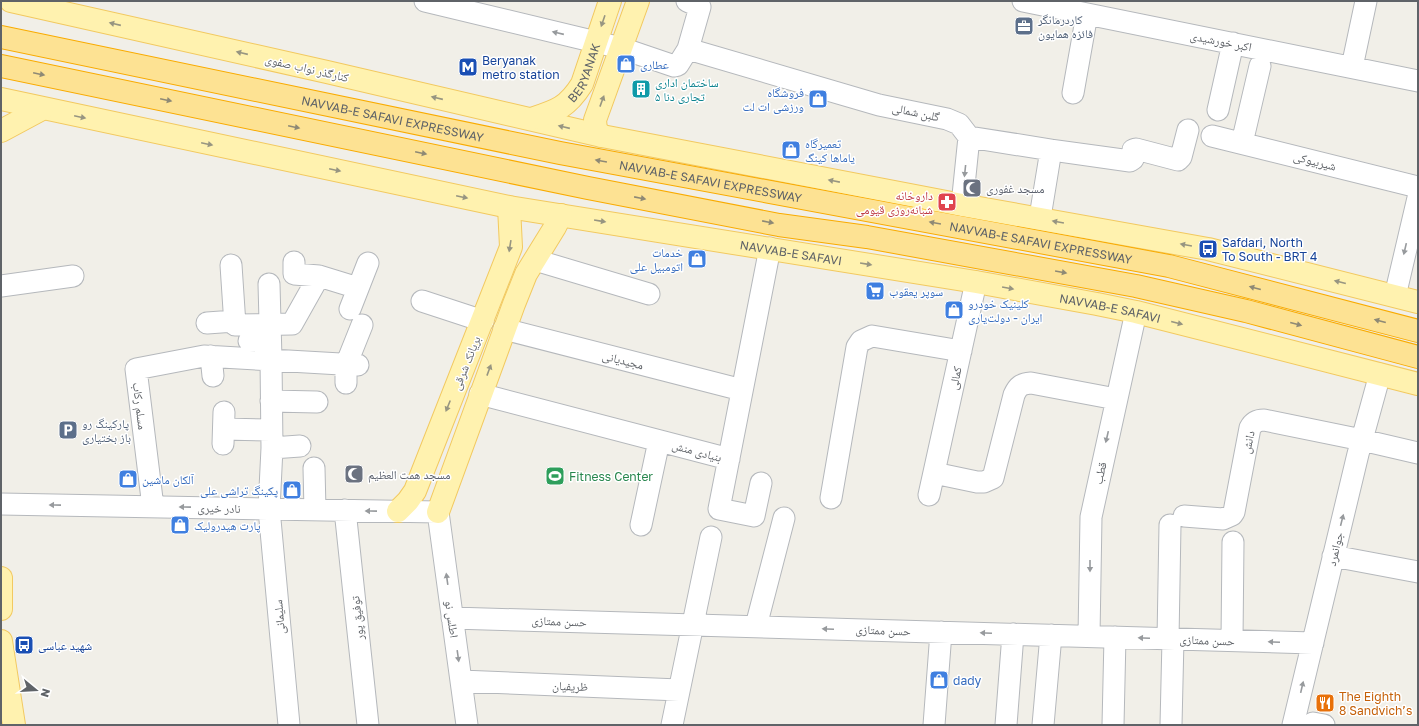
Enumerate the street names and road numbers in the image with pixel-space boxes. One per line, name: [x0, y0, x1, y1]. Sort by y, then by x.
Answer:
street label: اکبر خورشیدی: [1189, 28, 1253, 55]
street label: BERYANAK: [564, 41, 603, 105]
street label: کنارگذر نواب صفوی: [264, 51, 350, 85]
street label: NAVVAB-E SAFAVI EXPRESSWAY: [300, 92, 485, 145]
street label: گلبن شمالی: [891, 100, 941, 125]
street label: شیربیوکی: [1292, 148, 1338, 174]
street label: NAVVAB-E SAFAVI EXPRESSWAY: [618, 157, 803, 205]
street label: NAVVAB-E SAFAVI EXPRESSWAY: [948, 218, 1134, 267]
street label: NAVVAB-E SAFAVI: [739, 237, 843, 268]
street label: NAVVAB-E SAFAVI: [1058, 290, 1163, 326]
street label: بریانک شرقی: [448, 334, 484, 392]
street label: مجیدیانی: [601, 348, 645, 373]
street label: کمالی: [945, 365, 965, 391]
street label: مسلم رکاب: [129, 381, 150, 431]
street label: دانش: [1238, 429, 1258, 455]
street label: بنیادی منش: [670, 437, 723, 465]
street label: قطب: [1090, 460, 1110, 486]
street label: نادر خیری: [197, 500, 241, 516]
street label: جوانمرد: [1324, 530, 1346, 567]
street label: توفیق پور: [347, 595, 367, 642]
street label: سلیمانی: [270, 599, 288, 635]
street label: اطلس نو: [442, 599, 462, 639]
street label: حسن ممتازی: [531, 613, 587, 629]
street label: حسن ممتازی: [855, 622, 911, 638]
street label: حسن ممتازی: [1179, 632, 1235, 648]
street label: ظریفیان: [552, 678, 588, 694]

